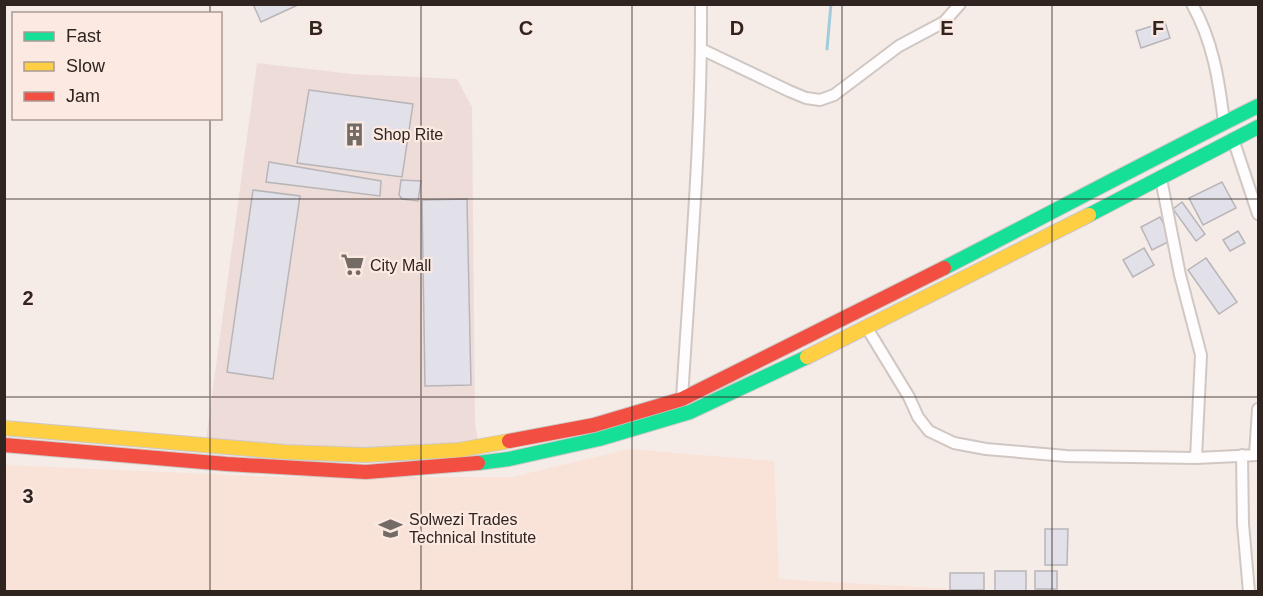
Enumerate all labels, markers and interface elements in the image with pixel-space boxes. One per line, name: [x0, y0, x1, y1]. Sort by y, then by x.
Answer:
legend: [12, 12, 222, 120]
text: B: [309, 17, 323, 39]
text: C: [519, 17, 533, 39]
text: D: [730, 17, 744, 39]
text: E: [940, 17, 954, 39]
text: F: [1152, 17, 1164, 39]
text: Fast: [66, 26, 101, 46]
text: Slow: [66, 56, 106, 76]
text: Jam: [66, 86, 100, 106]
building icon: Shop Rite: [342, 121, 368, 147]
place label: Shop Rite: [373, 126, 443, 143]
supermarket icon: City Mall: [339, 252, 365, 278]
place label: City Mall: [370, 257, 431, 274]
text: 2: [22, 287, 34, 309]
text: 3: [22, 485, 34, 507]
place label: Solwezi Trades Technical Institute: [409, 511, 536, 546]
school or university icon: Solwezi Trades Technical Institute: [378, 515, 404, 541]

